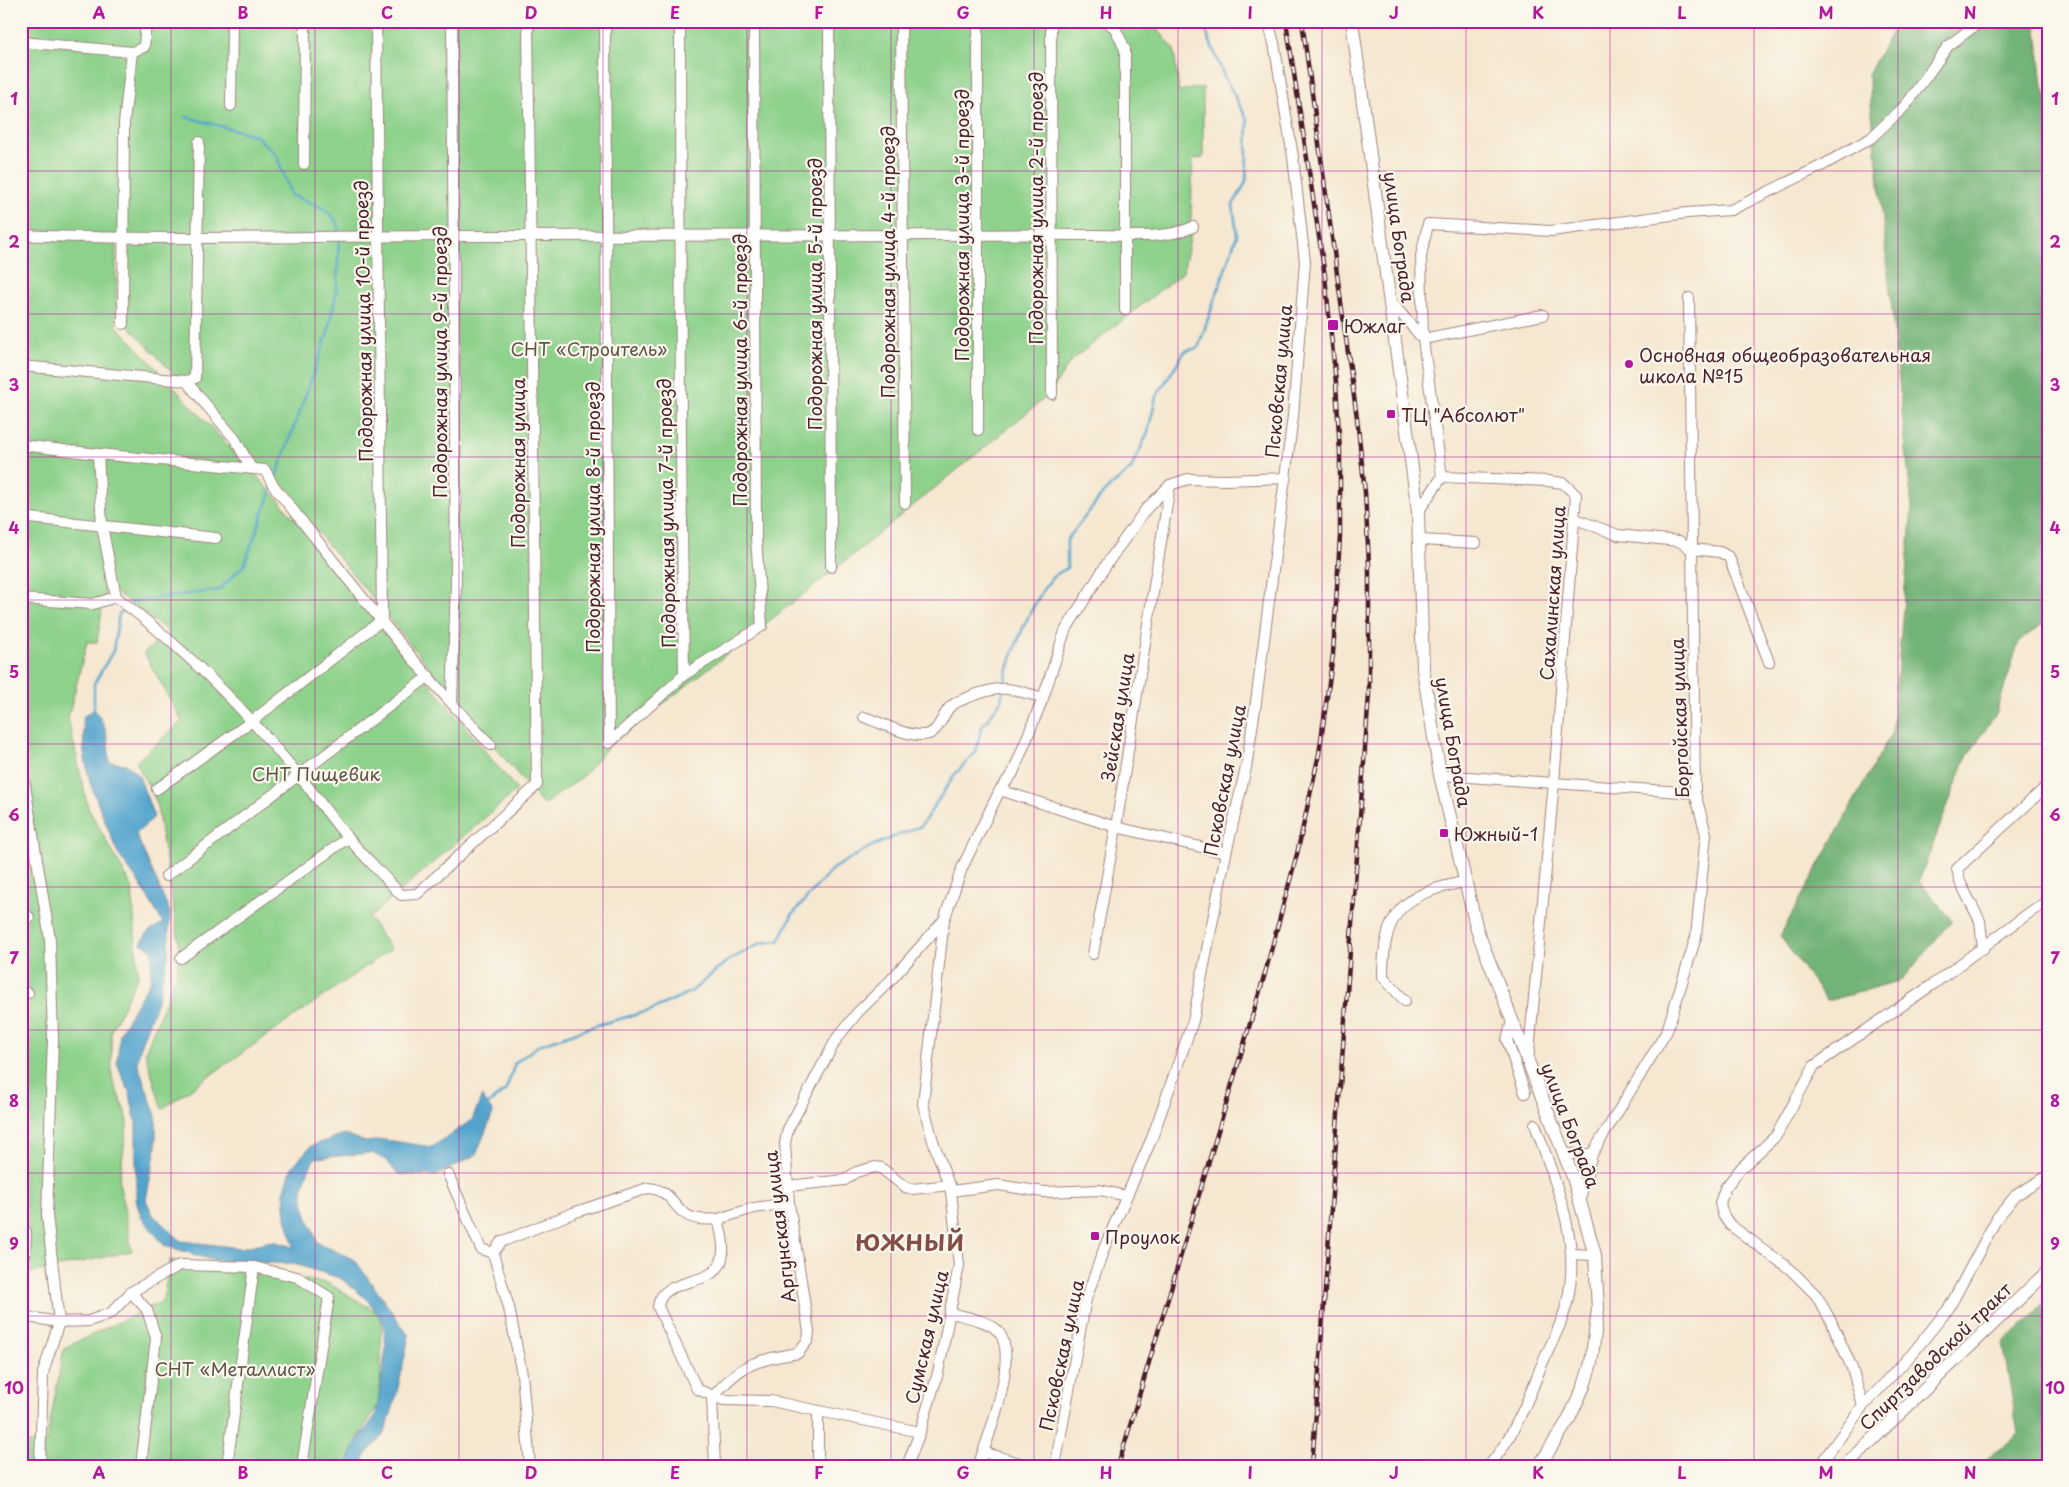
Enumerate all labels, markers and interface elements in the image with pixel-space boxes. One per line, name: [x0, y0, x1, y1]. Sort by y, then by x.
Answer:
text: A: [93, 0, 106, 24]
text: B: [238, 0, 249, 24]
text: C: [381, 0, 393, 24]
text: D: [525, 0, 537, 24]
text: E: [670, 0, 680, 24]
text: F: [814, 0, 824, 24]
text: G: [956, 0, 970, 24]
text: H: [1100, 0, 1112, 24]
text: I: [1247, 0, 1253, 24]
text: J: [1389, 0, 1399, 24]
text: K: [1532, 0, 1544, 24]
text: L: [1677, 0, 1687, 24]
text: M: [1818, 0, 1834, 24]
text: N: [1964, 0, 1976, 24]
street label: Подорожная улица 2-й проезд: [1022, 71, 1049, 345]
text: 1: [10, 86, 18, 110]
text: 1: [2051, 86, 2059, 110]
street label: Подорожная улица 3-й проезд: [948, 89, 975, 361]
street label: Подорожная улица 4-й проезд: [874, 126, 901, 398]
street label: Подорожная улица 5-й проезд: [801, 158, 828, 430]
street label: улица Бограда: [1377, 170, 1423, 305]
street label: Подорожная улица 10-й проезд: [347, 180, 379, 462]
street label: Подорожная улица 9-й проезд: [426, 226, 453, 498]
text: 2: [8, 229, 20, 253]
text: 2: [2049, 229, 2061, 253]
street label: Подорожная улица 6-й проезд: [726, 233, 753, 507]
street label: Псковская улица: [1258, 302, 1298, 459]
place label: Южлаг: [1344, 312, 1406, 339]
marker: Южлаг: [1326, 318, 1340, 332]
park label: СНТ «Строитель»: [511, 335, 667, 362]
place label: Основная общеобразовательная школа №15: [1639, 341, 1931, 389]
marker: Основная общеобразовательная школа №15: [1623, 358, 1635, 370]
text: 3: [9, 372, 19, 396]
text: 3: [2050, 372, 2060, 396]
street label: Подорожная улица: [504, 377, 531, 548]
street label: Подорожная улица 7-й проезд: [650, 378, 682, 648]
street label: Подорожная улица 8-й проезд: [579, 381, 606, 653]
place label: ТЦ "Абсолют": [1401, 401, 1525, 428]
marker: ТЦ "Абсолют": [1385, 408, 1397, 420]
street label: Сахалинская улица: [1532, 504, 1572, 681]
text: 4: [9, 515, 20, 539]
text: 4: [2050, 515, 2061, 539]
street label: Боргойская улица: [1663, 637, 1695, 799]
street label: Зейская улица: [1093, 650, 1141, 783]
text: 5: [9, 659, 19, 683]
text: 5: [2050, 659, 2060, 683]
street label: улица Бограда: [1429, 674, 1479, 810]
street label: Псковская улица: [1196, 701, 1252, 858]
park label: СНТ Пищевик: [252, 760, 381, 787]
text: 6: [8, 802, 20, 826]
text: 6: [2049, 802, 2061, 826]
place label: Южный-1: [1454, 820, 1538, 847]
marker: Южный-1: [1438, 827, 1450, 839]
text: 7: [9, 945, 19, 969]
text: 7: [2050, 945, 2060, 969]
street label: улица Бограда: [1535, 1058, 1608, 1192]
text: 8: [9, 1088, 19, 1112]
text: 8: [2050, 1088, 2060, 1112]
street label: Аргунская улица: [756, 1149, 802, 1305]
place label: Проулок: [1105, 1223, 1180, 1250]
district label: ЮЖНЫЙ: [855, 1225, 965, 1258]
marker: Проулок: [1089, 1230, 1101, 1242]
text: 9: [9, 1231, 19, 1255]
text: 9: [2050, 1231, 2060, 1255]
street label: Сумская улица: [897, 1267, 955, 1407]
street label: Псковская улица: [1032, 1276, 1090, 1433]
street label: Спиртзаводской тракт: [1853, 1276, 2018, 1436]
park label: СНТ «Металлист»: [154, 1355, 316, 1382]
text: 10: [4, 1375, 24, 1399]
text: 10: [2045, 1375, 2065, 1399]
text: A: [93, 1460, 106, 1484]
text: B: [238, 1460, 249, 1484]
text: C: [381, 1460, 393, 1484]
text: D: [525, 1460, 537, 1484]
text: E: [670, 1460, 680, 1484]
text: F: [814, 1460, 824, 1484]
text: G: [956, 1460, 970, 1484]
text: H: [1100, 1460, 1112, 1484]
text: I: [1247, 1460, 1253, 1484]
text: J: [1389, 1460, 1399, 1484]
text: K: [1532, 1460, 1544, 1484]
text: L: [1677, 1460, 1687, 1484]
text: M: [1818, 1460, 1834, 1484]
text: N: [1964, 1460, 1976, 1484]

